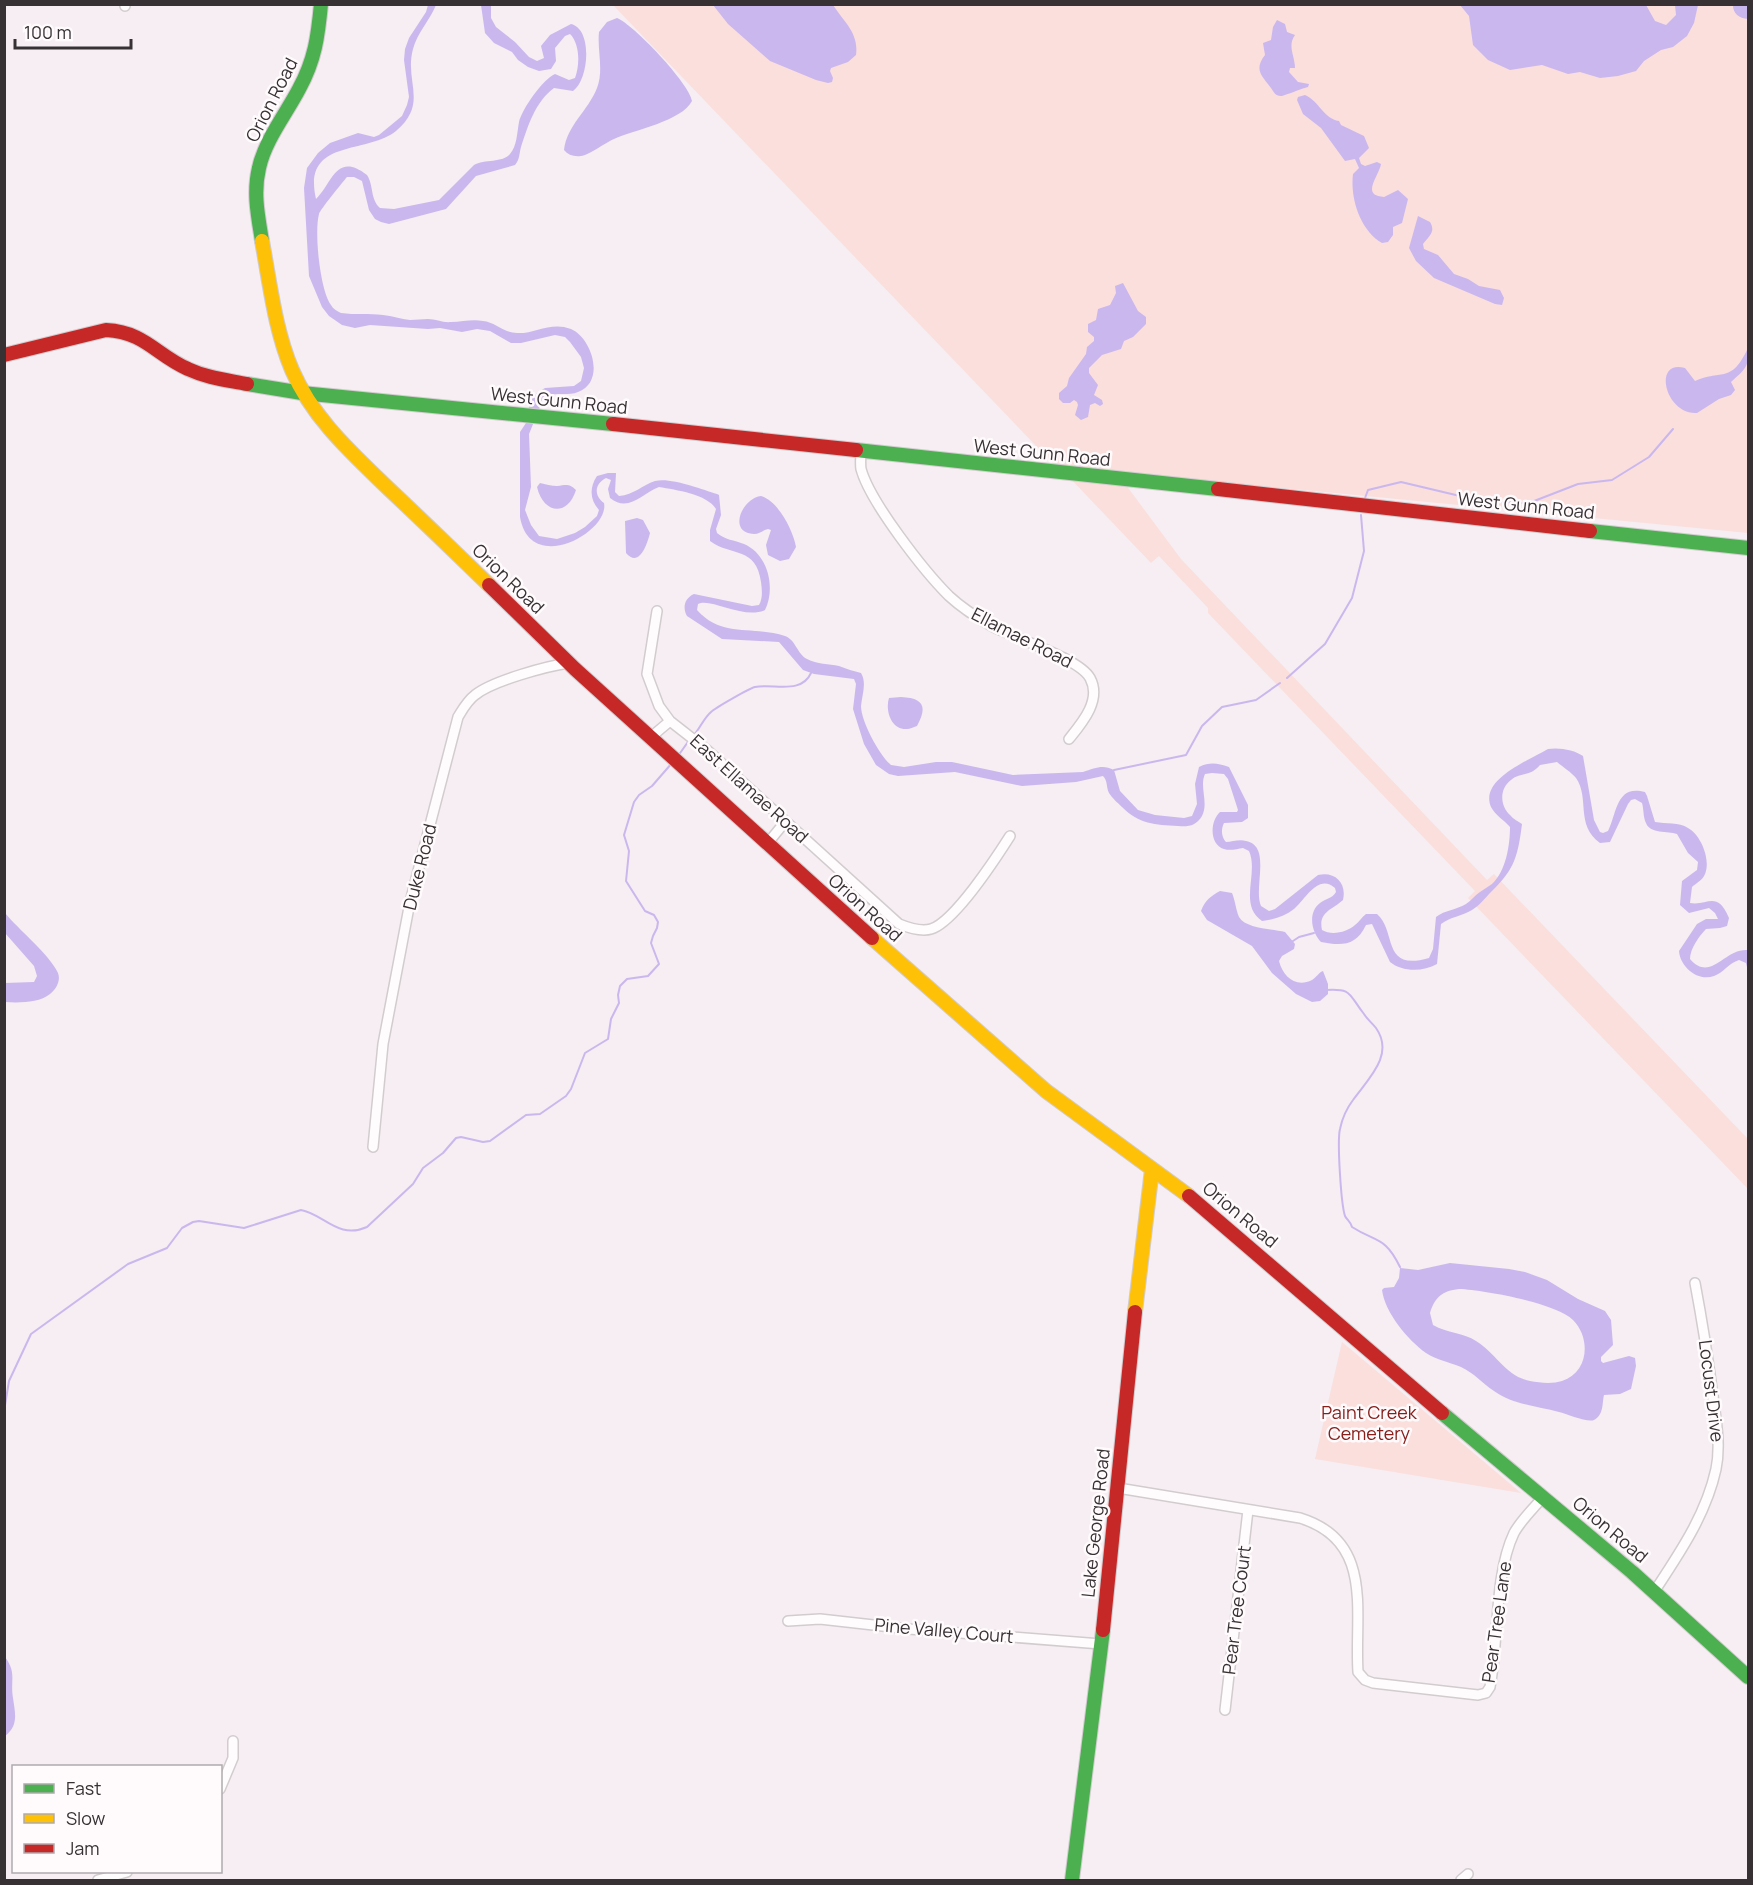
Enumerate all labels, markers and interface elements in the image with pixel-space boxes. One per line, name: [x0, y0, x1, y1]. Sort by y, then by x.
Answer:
scale bar: [15, 12, 130, 50]
text: 100 m: [24, 20, 72, 44]
street label: Orion Road: [240, 53, 303, 146]
street label: West Gunn Road: [489, 381, 629, 419]
street label: West Gunn Road: [972, 433, 1112, 471]
street label: West Gunn Road: [1456, 486, 1596, 524]
street label: Orion Road: [468, 538, 550, 619]
street label: Ellamae Road: [968, 601, 1077, 673]
street label: East Ellamae Road: [685, 729, 814, 848]
street label: Duke Road: [397, 821, 441, 913]
street label: Orion Road: [824, 868, 908, 947]
street label: Orion Road: [1198, 1176, 1283, 1253]
street label: Locust Drive: [1694, 1338, 1730, 1443]
park label: Paint Creek Cemetery: [1321, 1400, 1418, 1445]
street label: Lake George Road: [1075, 1447, 1115, 1598]
street label: Orion Road: [1568, 1491, 1653, 1568]
street label: Pear Tree Court: [1216, 1544, 1256, 1676]
street label: Pear Tree Lane: [1476, 1560, 1516, 1684]
street label: Pine Valley Court: [873, 1612, 1015, 1648]
legend: [12, 1765, 222, 1873]
text: Fast: [66, 1776, 101, 1800]
text: Slow: [66, 1806, 106, 1830]
text: Jam: [66, 1836, 100, 1860]

